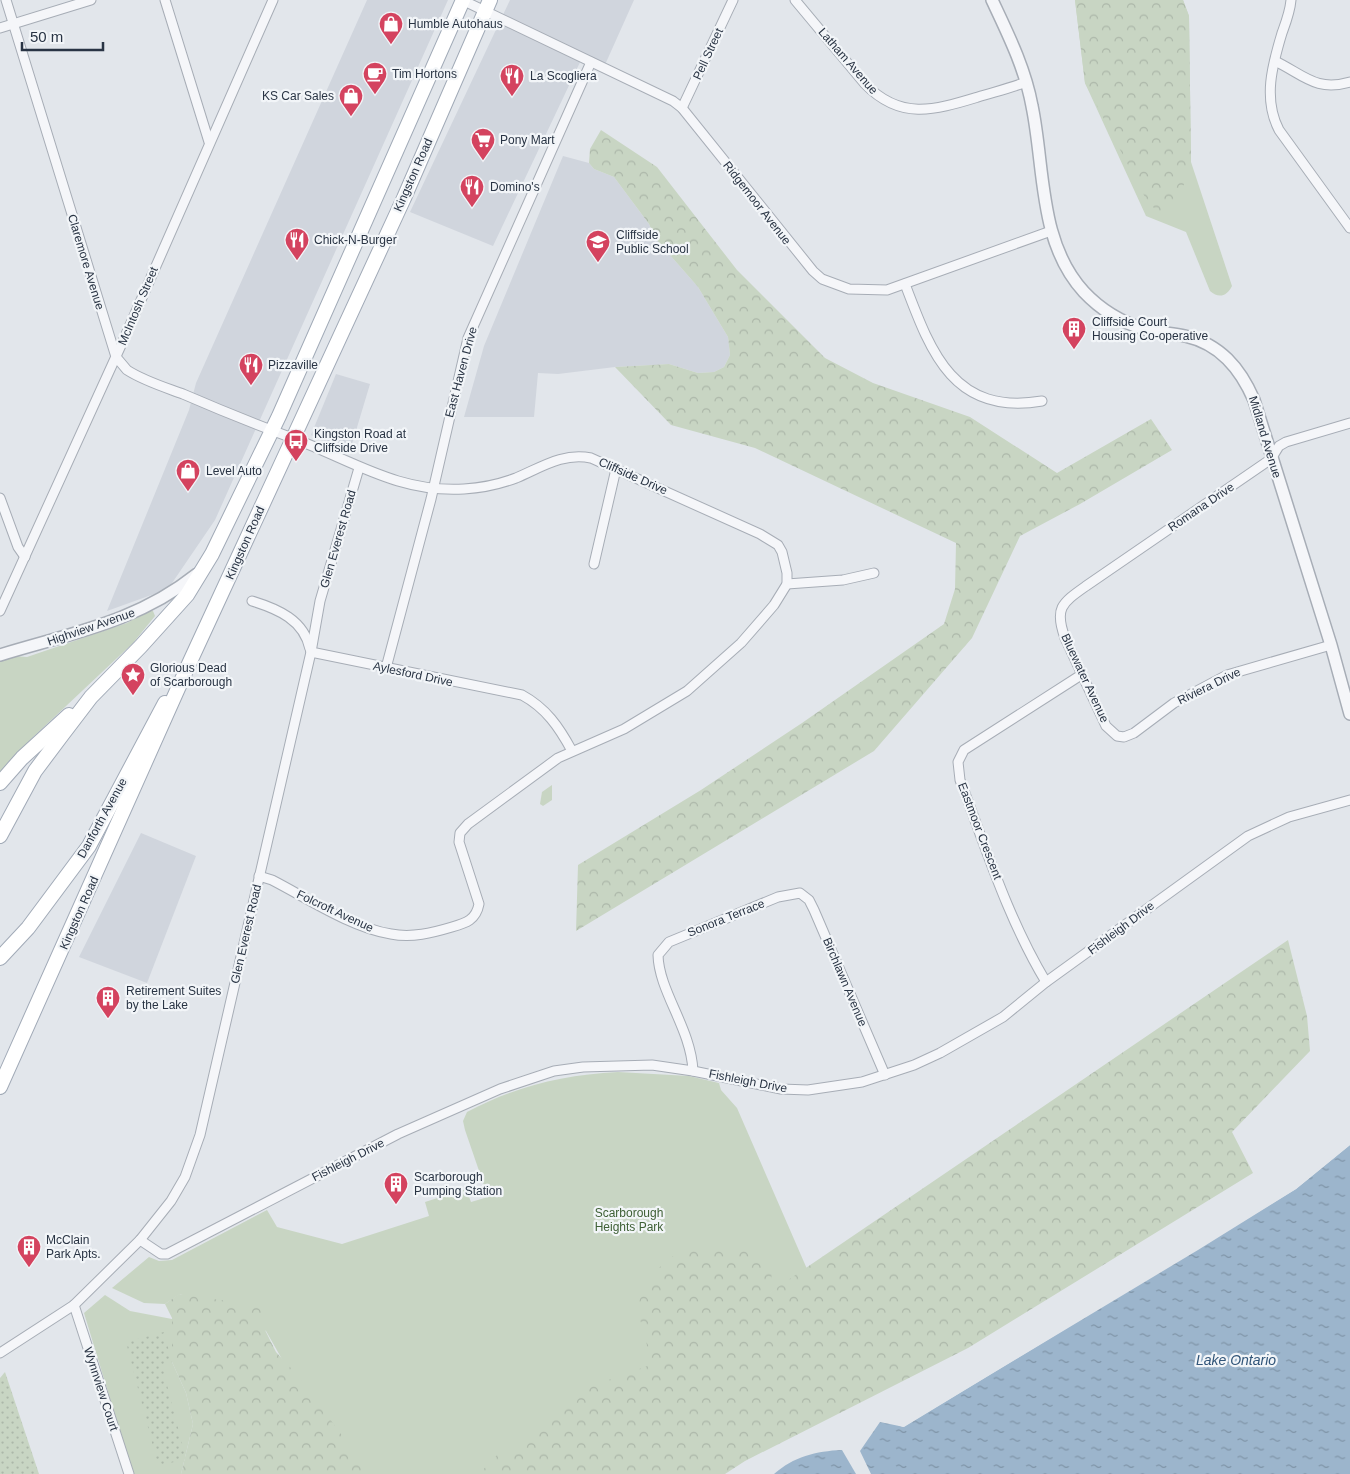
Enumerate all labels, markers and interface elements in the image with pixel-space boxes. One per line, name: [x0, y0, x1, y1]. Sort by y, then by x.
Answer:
shop icon: Humble Autohaus: [378, 11, 404, 45]
place label: Humble Autohaus: [408, 17, 503, 31]
scale bar: [22, 20, 104, 52]
street label: Pell Street: [690, 25, 726, 82]
street label: Latham Avenue: [815, 25, 881, 97]
text: 50 m: [30, 28, 63, 45]
cafe icon: Tim Hortons: [362, 61, 388, 95]
restaurant icon: La Scogliera: [499, 63, 525, 97]
place label: Tim Hortons: [392, 67, 457, 81]
place label: La Scogliera: [530, 69, 597, 83]
shop icon: KS Car Sales: [338, 83, 364, 117]
place label: KS Car Sales: [262, 89, 334, 103]
supermarket icon: Pony Mart: [470, 127, 496, 161]
place label: Pony Mart: [500, 133, 555, 147]
street label: Kingston Road: [391, 136, 435, 214]
street label: Ridgemoor Avenue: [720, 159, 794, 248]
restaurant icon: Domino's: [459, 174, 485, 208]
place label: Domino's: [490, 180, 540, 194]
street label: Claremore Avenue: [65, 213, 107, 312]
restaurant icon: Chick-N-Burger: [284, 227, 310, 261]
place label: Cliffside Public School: [616, 228, 689, 256]
school or university icon: Cliffside Public School: [585, 229, 611, 263]
place label: Chick-N-Burger: [314, 233, 397, 247]
street label: McIntosh Street: [115, 264, 161, 347]
place label: Cliffside Court Housing Co-operative: [1092, 315, 1208, 343]
building icon: Cliffside Court Housing Co-operative: [1061, 316, 1087, 350]
street label: East Haven Drive: [442, 325, 480, 419]
restaurant icon: Pizzaville: [238, 352, 264, 386]
place label: Pizzaville: [268, 358, 318, 372]
street label: Midland Avenue: [1246, 394, 1284, 480]
place label: Kingston Road at Cliffside Drive: [314, 427, 407, 455]
bus stop icon: Kingston Road at Cliffside Drive: [283, 428, 309, 462]
street label: Cliffside Drive: [596, 455, 670, 498]
shop icon: Level Auto: [175, 458, 201, 492]
place label: Level Auto: [206, 464, 262, 478]
street label: Romana Drive: [1165, 480, 1237, 534]
street label: Glen Everest Road: [317, 488, 359, 590]
street label: Kingston Road: [223, 504, 267, 582]
street label: Highview Avenue: [45, 605, 137, 649]
street label: Bluewater Avenue: [1058, 631, 1112, 725]
street label: Aylesford Drive: [372, 659, 454, 689]
place label: Glorious Dead of Scarborough: [150, 661, 232, 689]
place icon: Glorious Dead of Scarborough: [120, 662, 146, 696]
street label: Riviera Drive: [1175, 665, 1243, 707]
street label: Danforth Avenue: [74, 775, 130, 860]
street label: Eastmoor Crescent: [955, 781, 1005, 882]
street label: Kingston Road: [57, 874, 101, 952]
street label: Glen Everest Road: [228, 883, 264, 985]
street label: Folcroft Avenue: [294, 887, 376, 935]
street label: Sonora Terrace: [685, 896, 767, 940]
street label: Fishleigh Drive: [1085, 898, 1157, 957]
street label: Birchlawn Avenue: [820, 935, 870, 1029]
place label: Retirement Suites by the Lake: [126, 984, 221, 1012]
building icon: Retirement Suites by the Lake: [95, 985, 121, 1019]
street label: Fishleigh Drive: [708, 1067, 789, 1096]
street label: Fishleigh Drive: [309, 1136, 387, 1184]
place label: Scarborough Pumping Station: [414, 1170, 502, 1198]
building icon: Scarborough Pumping Station: [383, 1171, 409, 1205]
park label: Scarborough Heights Park: [595, 1206, 664, 1234]
place label: McClain Park Apts.: [46, 1233, 101, 1261]
building icon: McClain Park Apts.: [16, 1234, 42, 1268]
street label: Wynnview Court: [81, 1345, 121, 1433]
water label: Lake Ontario: [1196, 1352, 1276, 1368]

